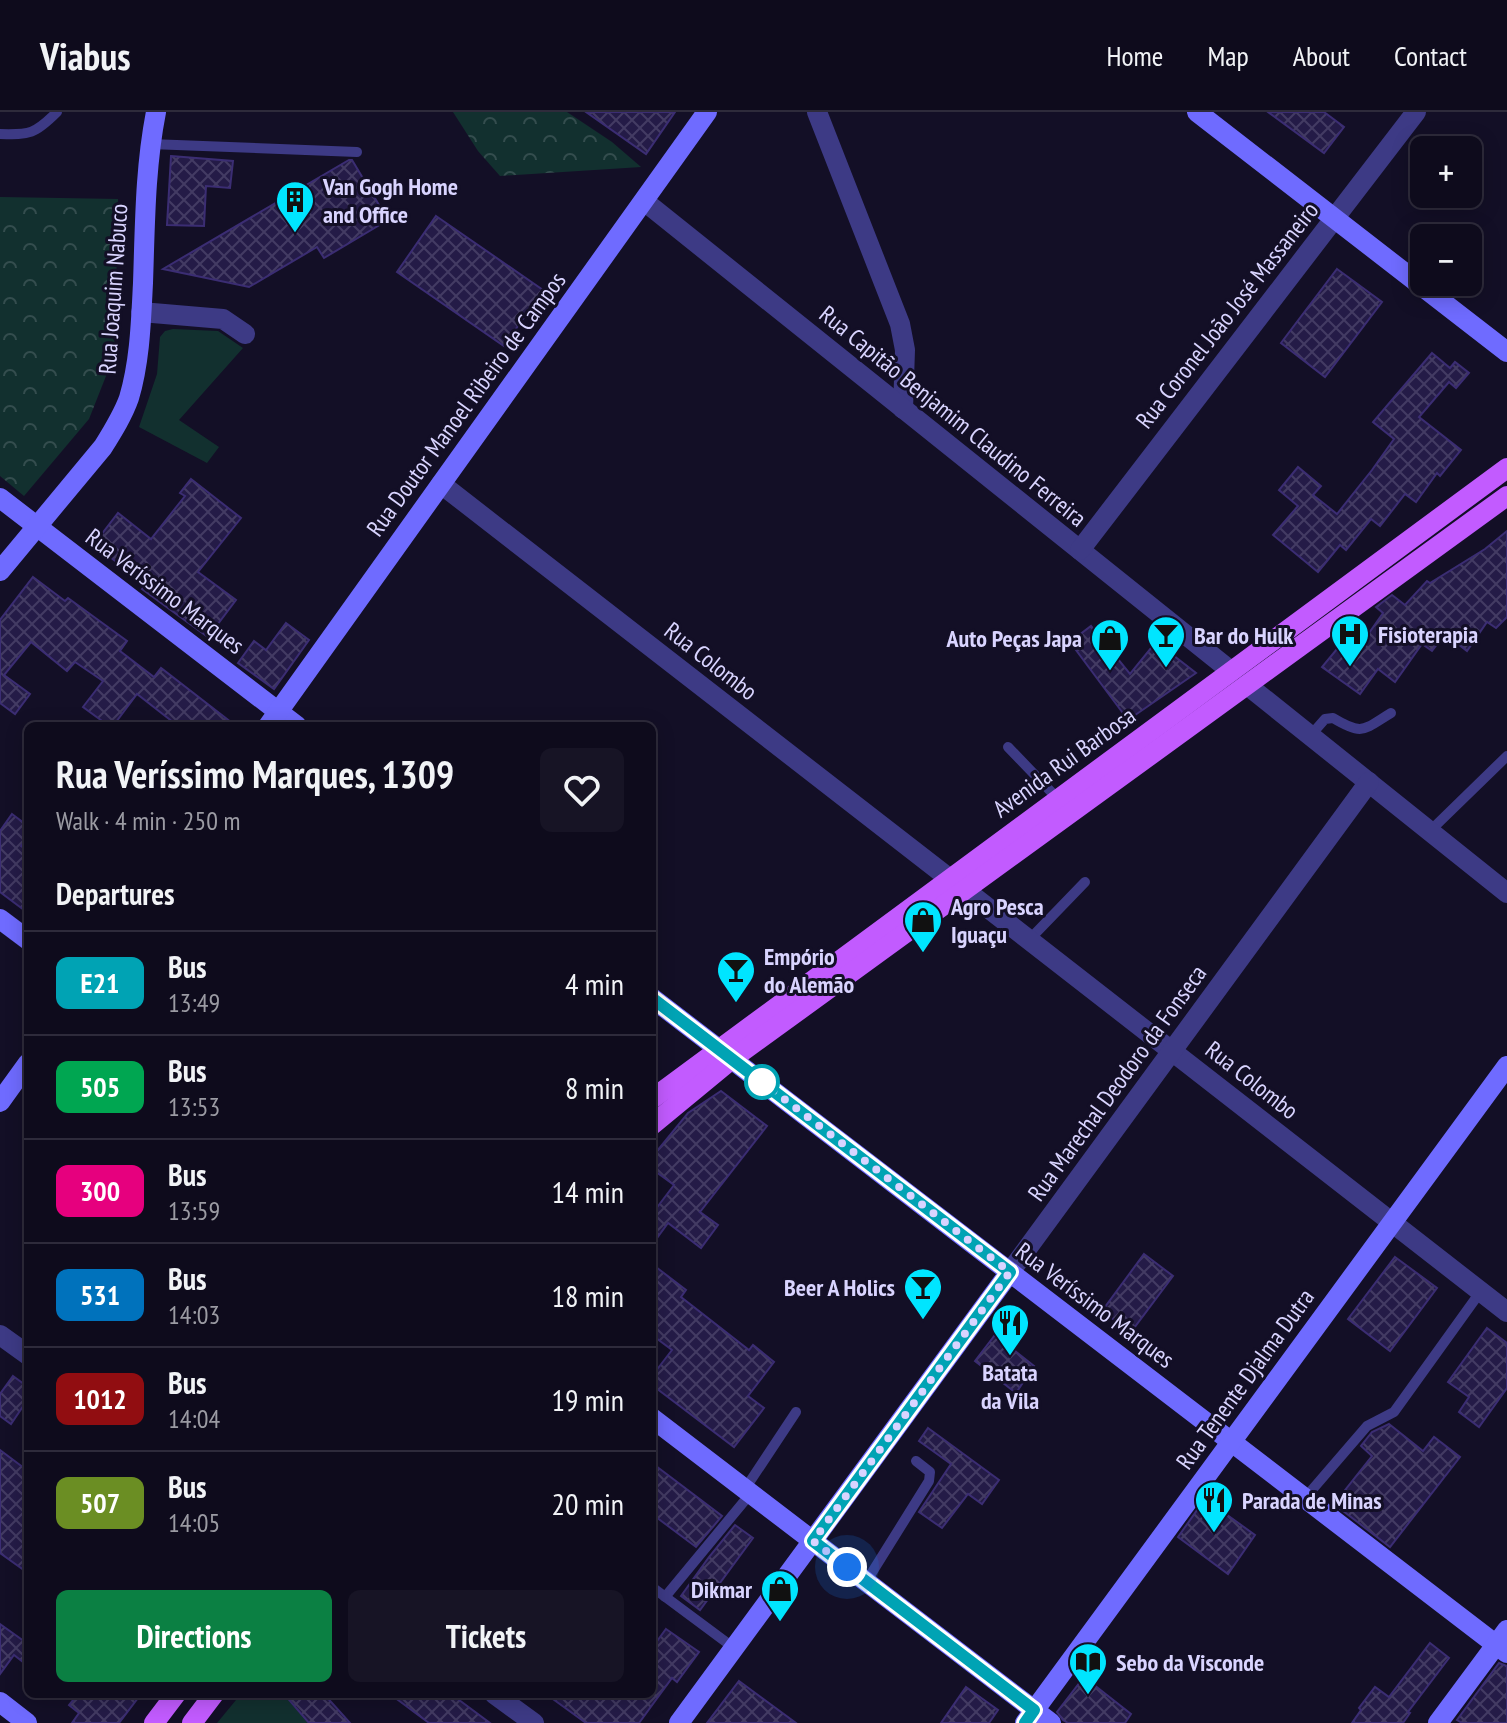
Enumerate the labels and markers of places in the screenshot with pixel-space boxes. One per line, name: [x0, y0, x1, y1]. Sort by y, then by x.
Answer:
place label: Van Gogh Home and Office: [322, 171, 458, 230]
building icon: Van Gogh Home and Office: [274, 179, 316, 234]
hospital icon: Fisioterapia: [1329, 613, 1371, 668]
bar icon: Bar do Hulk: [1145, 614, 1187, 669]
shop icon: Auto Peças Japa: [1089, 617, 1131, 672]
place label: Fisioterapia: [1378, 619, 1478, 650]
place label: Bar do Hulk: [1194, 620, 1293, 651]
place label: Auto Peças Japa: [946, 623, 1082, 654]
place label: Agro Pesca Iguaçu: [950, 891, 1044, 950]
shop icon: Agro Pesca Iguaçu: [902, 899, 944, 954]
place label: Empório do Alemão: [764, 941, 854, 1000]
bar icon: Empório do Alemão: [715, 949, 757, 1004]
unlabelled marker: [745, 1065, 779, 1099]
bar icon: Beer A Holics: [902, 1266, 944, 1321]
place label: Beer A Holics: [784, 1272, 895, 1303]
restaurant icon: Batata da Vila: [989, 1302, 1031, 1357]
place label: Batata da Vila: [981, 1357, 1039, 1416]
restaurant icon: Parada de Minas: [1193, 1479, 1235, 1534]
place label: Parada de Minas: [1242, 1485, 1382, 1516]
shop icon: Dikmar: [759, 1568, 801, 1623]
place label: Dikmar: [691, 1574, 753, 1605]
library icon: Sebo da Visconde: [1067, 1641, 1109, 1696]
place label: Sebo da Visconde: [1116, 1647, 1264, 1678]

